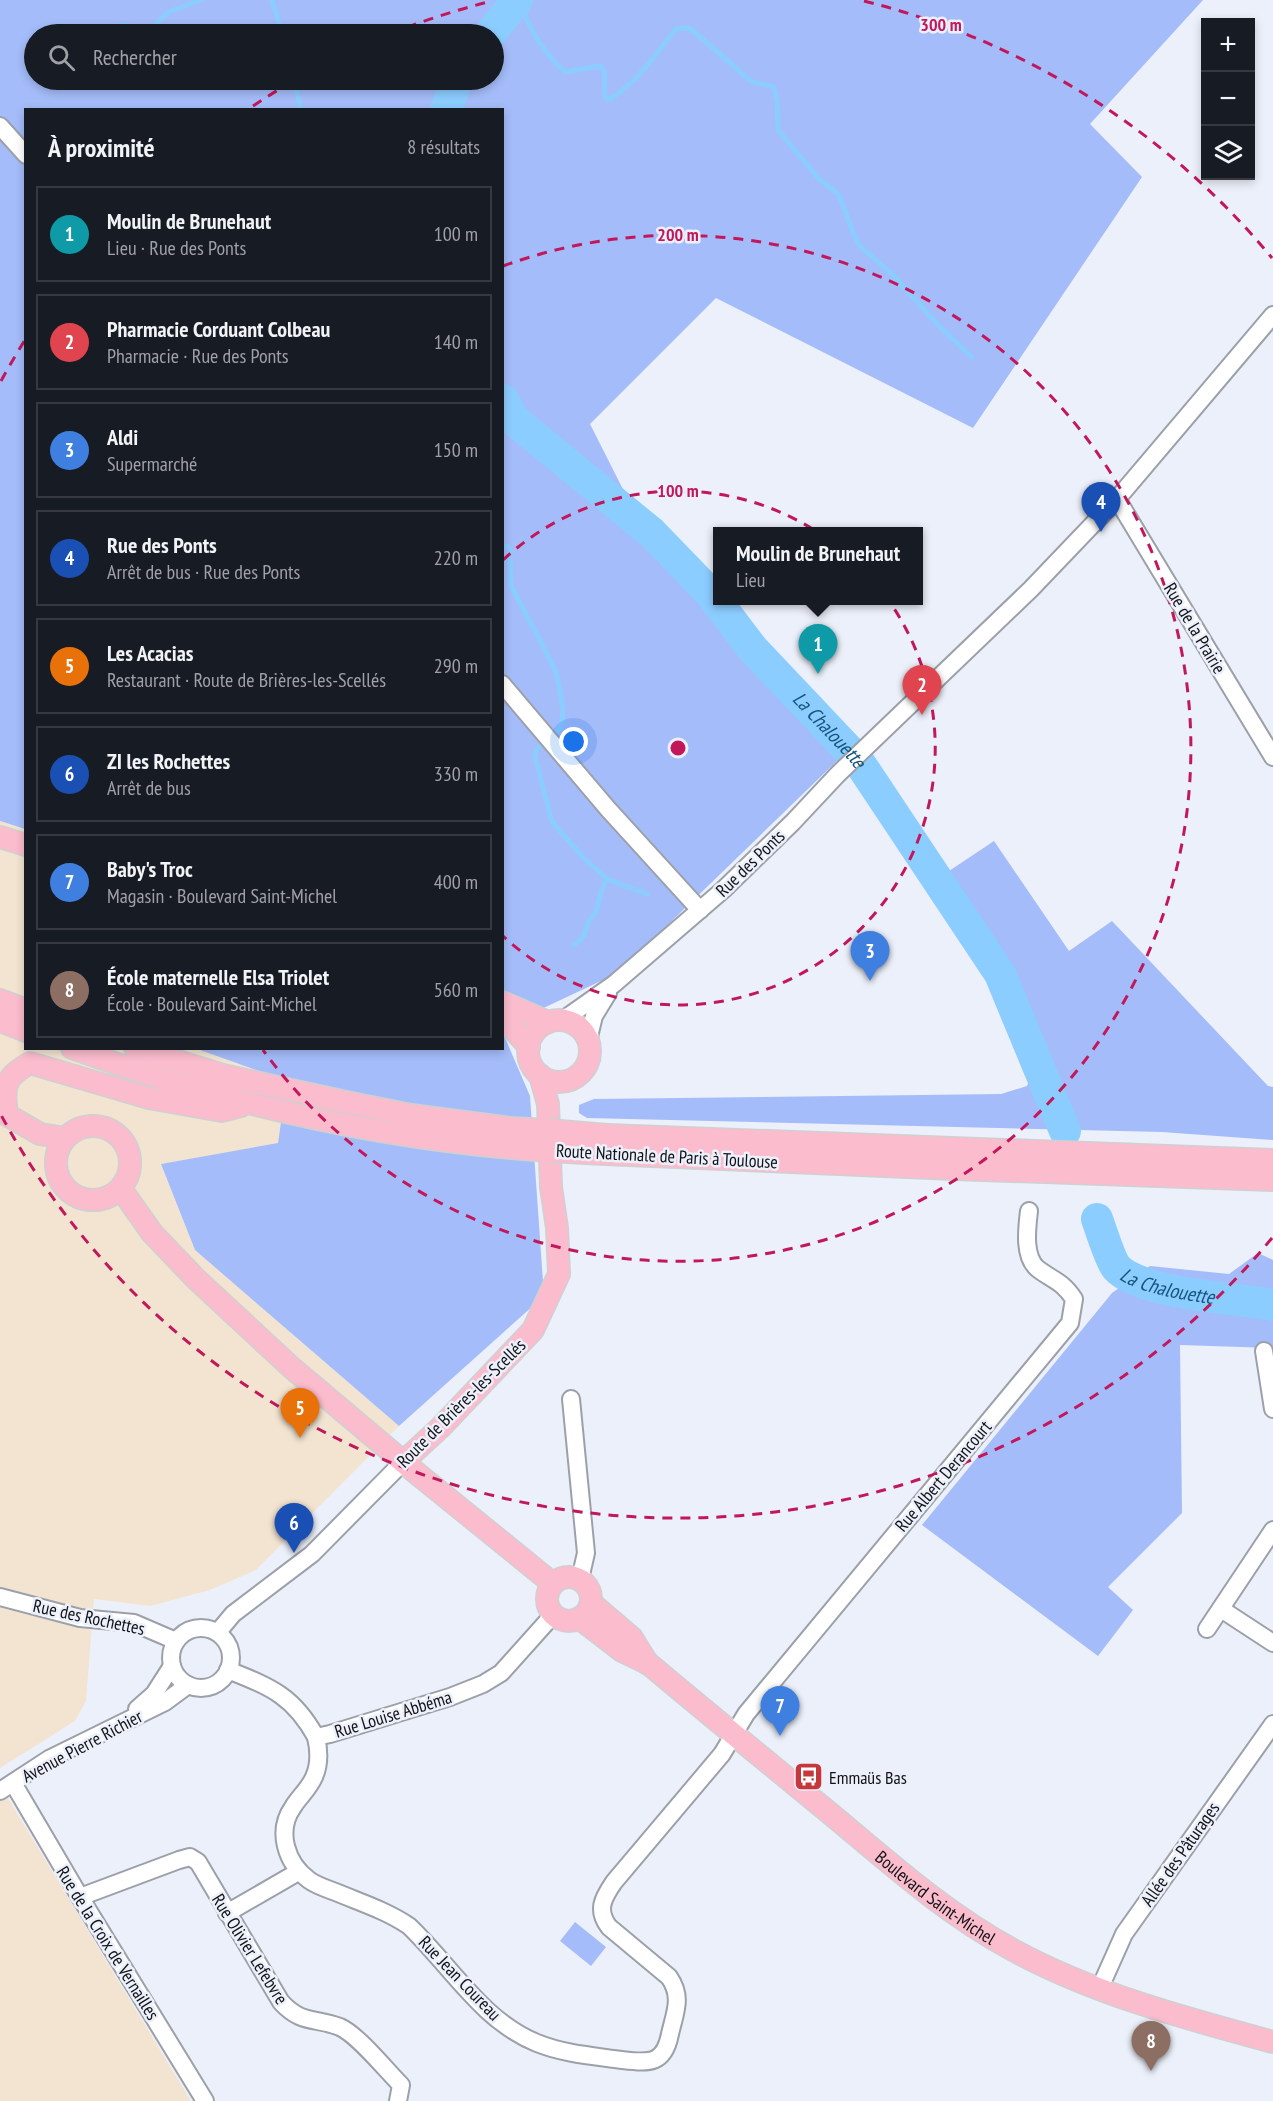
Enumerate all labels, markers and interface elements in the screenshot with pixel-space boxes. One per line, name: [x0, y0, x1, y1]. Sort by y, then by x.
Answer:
text: 300 m: [920, 13, 962, 36]
map controls: [1201, 18, 1255, 180]
button: +: [1201, 18, 1255, 72]
search box: [24, 24, 504, 90]
icon: search: [45, 41, 78, 74]
text: Rechercher: [93, 43, 177, 71]
button: −: [1201, 72, 1255, 126]
button: layers: [1201, 126, 1255, 180]
text: À proximité: [48, 131, 155, 164]
text: 8 résultats: [407, 134, 480, 160]
text: Moulin de Brunehaut: [107, 207, 271, 235]
text: 1: [65, 221, 74, 247]
text: 100 m: [434, 221, 478, 247]
text: 200 m: [657, 223, 699, 246]
text: Lieu · Rue des Ponts: [107, 235, 246, 261]
text: Pharmacie Corduant Colbeau: [107, 315, 330, 343]
text: 2: [65, 329, 74, 355]
text: 140 m: [434, 329, 478, 355]
text: Pharmacie · Rue des Ponts: [107, 343, 289, 369]
text: Aldi: [107, 423, 138, 451]
text: 3: [65, 437, 74, 463]
text: 150 m: [434, 437, 478, 463]
text: Supermarché: [107, 451, 197, 477]
text: 100 m: [657, 479, 699, 502]
pin: 4: [1082, 482, 1120, 532]
popup: [713, 527, 923, 605]
text: Rue des Ponts: [107, 531, 217, 559]
text: Moulin de Brunehaut: [736, 539, 900, 567]
text: 4: [65, 545, 74, 571]
text: 220 m: [434, 545, 478, 571]
text: Arrêt de bus · Rue des Ponts: [107, 559, 300, 585]
text: Lieu: [736, 567, 766, 593]
street label: Rue de la Prairie: [1159, 578, 1231, 678]
pin: 1: [798, 624, 838, 674]
text: Les Acacias: [107, 639, 194, 667]
text: 5: [65, 653, 74, 679]
text: 290 m: [434, 653, 478, 679]
pin: 2: [902, 666, 942, 715]
text: Restaurant · Route de Brières-les-Scellés: [107, 667, 386, 693]
water label: La Chalouette: [787, 686, 873, 774]
your location: [559, 727, 588, 756]
centre of rings: [668, 738, 688, 758]
text: ZI les Rochettes: [107, 747, 230, 775]
text: 6: [65, 761, 74, 787]
text: 330 m: [434, 761, 478, 787]
text: Arrêt de bus: [107, 775, 191, 801]
street label: Rue des Ponts: [711, 824, 789, 902]
text: Baby's Troc: [107, 855, 193, 883]
text: 7: [65, 869, 74, 895]
text: 400 m: [434, 869, 478, 895]
text: Magasin · Boulevard Saint-Michel: [107, 883, 337, 909]
pin: 3: [850, 932, 890, 981]
text: École maternelle Elsa Triolet: [107, 963, 329, 991]
text: 8: [65, 977, 74, 1003]
text: 560 m: [434, 977, 478, 1003]
text: École · Boulevard Saint-Michel: [107, 991, 317, 1017]
street label: Route Nationale de Paris à Toulouse: [556, 1139, 778, 1173]
water label: La Chalouette: [1115, 1262, 1218, 1310]
street label: Route de Brières-les-Scellés: [392, 1334, 530, 1472]
pin: 5: [280, 1388, 320, 1438]
street label: Rue Albert Derancourt: [890, 1416, 996, 1536]
pin: 6: [274, 1504, 314, 1553]
street label: Rue des Rochettes: [31, 1594, 147, 1640]
street label: Rue Louise Abbéma: [332, 1685, 454, 1743]
pin: 7: [760, 1686, 800, 1736]
street label: Avenue Pierre Richier: [18, 1705, 146, 1787]
bus stop icon: Emmaüs Bas: [792, 1761, 824, 1793]
place label: Emmaüs Bas: [829, 1766, 907, 1789]
street label: Allée des Pâturages: [1136, 1797, 1224, 1911]
street label: Boulevard Saint-Michel: [871, 1845, 1001, 1950]
street label: Rue de la Croix de Vernailles: [51, 1862, 165, 2024]
street label: Rue Olivier Lefebvre: [207, 1890, 293, 2008]
street label: Rue Jean Coureau: [414, 1931, 506, 2025]
pin: 8: [1132, 2022, 1170, 2071]

